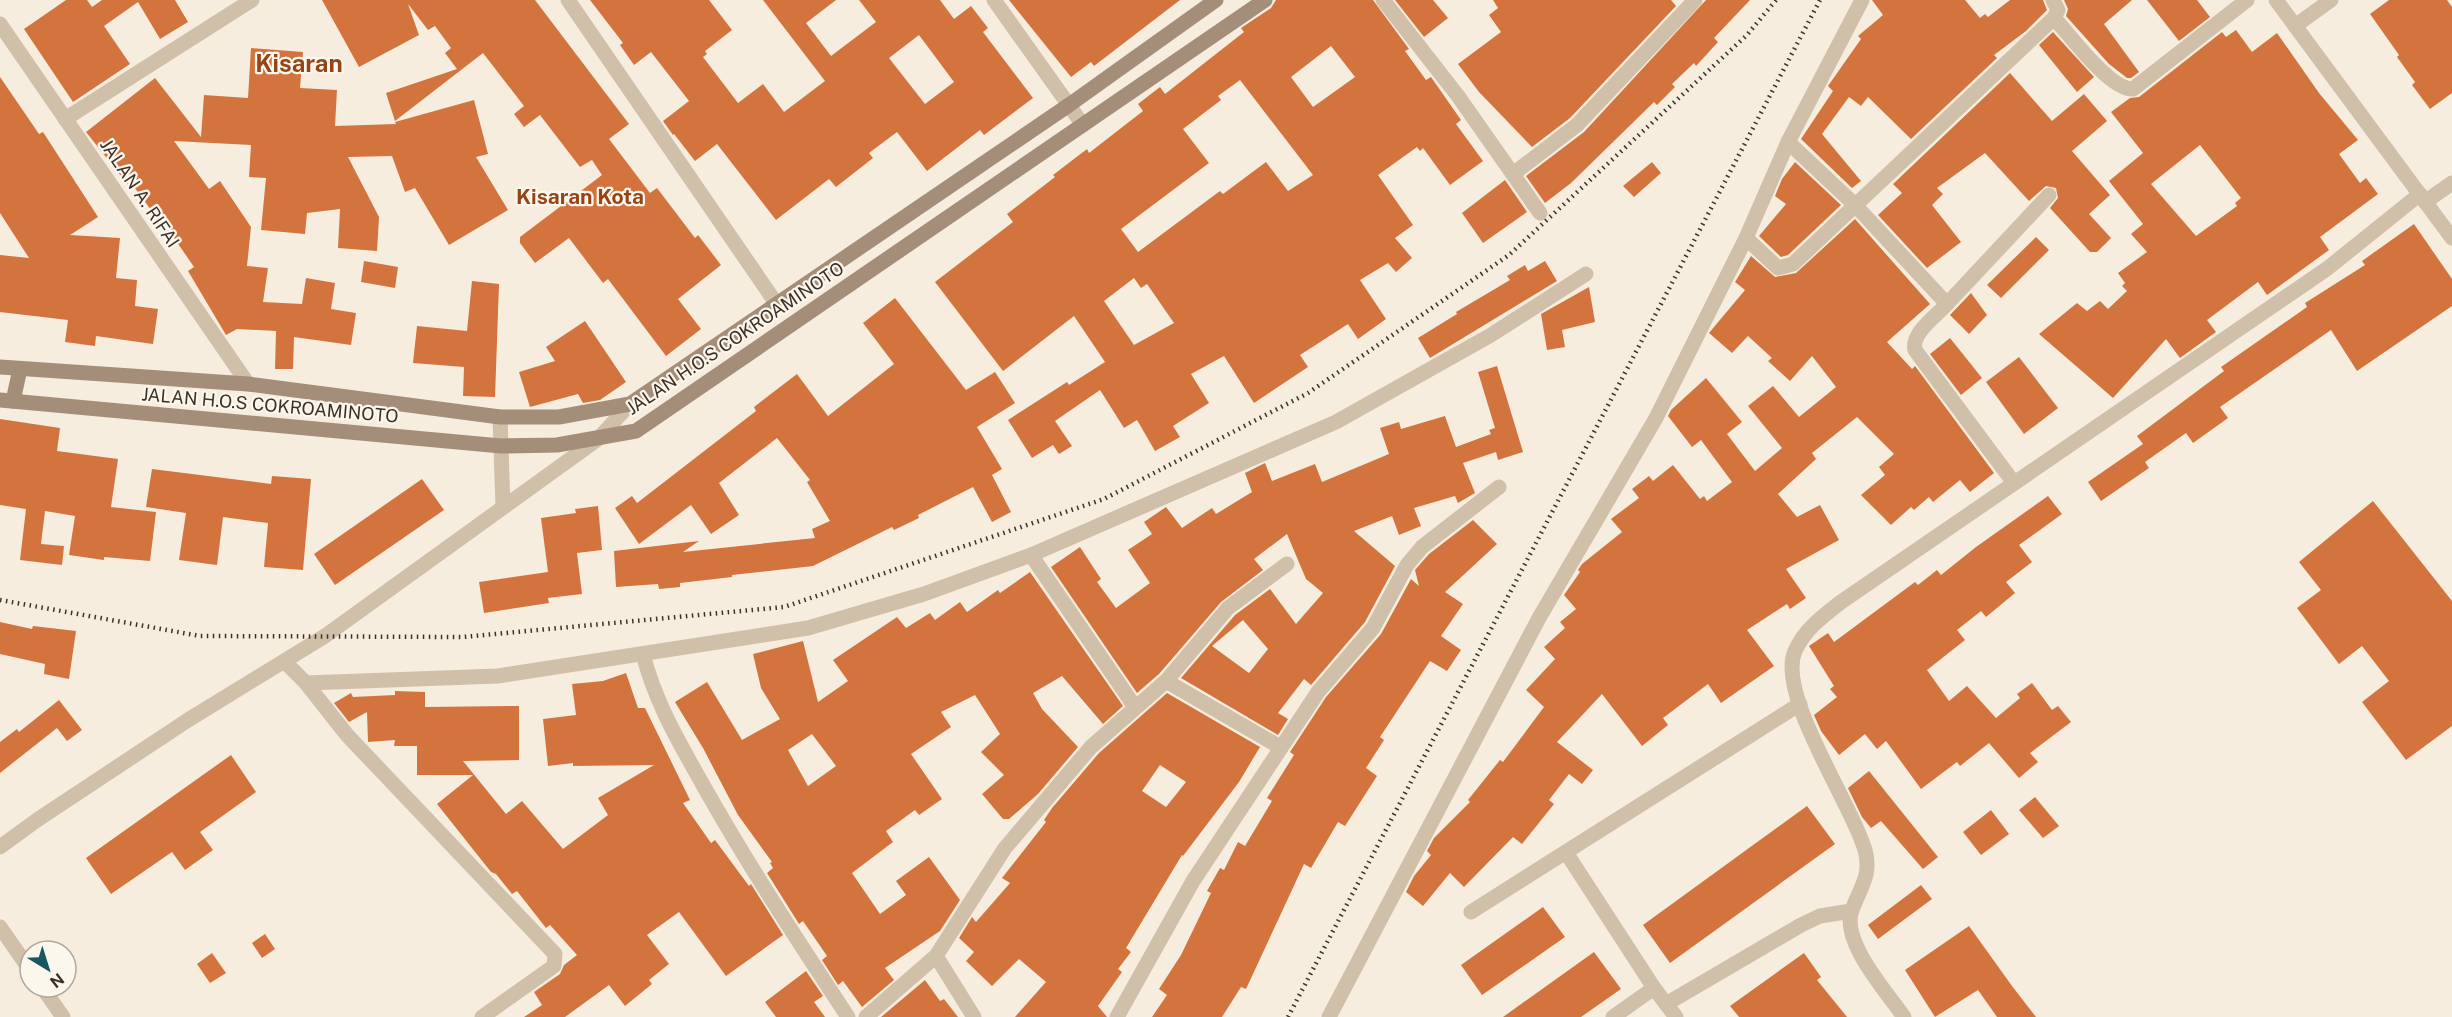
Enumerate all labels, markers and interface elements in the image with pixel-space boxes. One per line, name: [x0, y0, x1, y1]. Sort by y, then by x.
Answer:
district label: Kisaran: [255, 49, 343, 77]
street label: JALAN A. RIFAI: [96, 135, 184, 251]
district label: Kisaran Kota: [516, 184, 644, 209]
street label: JALAN H.O.S COKROAMINOTO: [622, 257, 848, 419]
street label: JALAN H.O.S COKROAMINOTO: [141, 383, 399, 427]
north arrow: [18, 939, 78, 999]
text: N: [46, 969, 68, 992]

